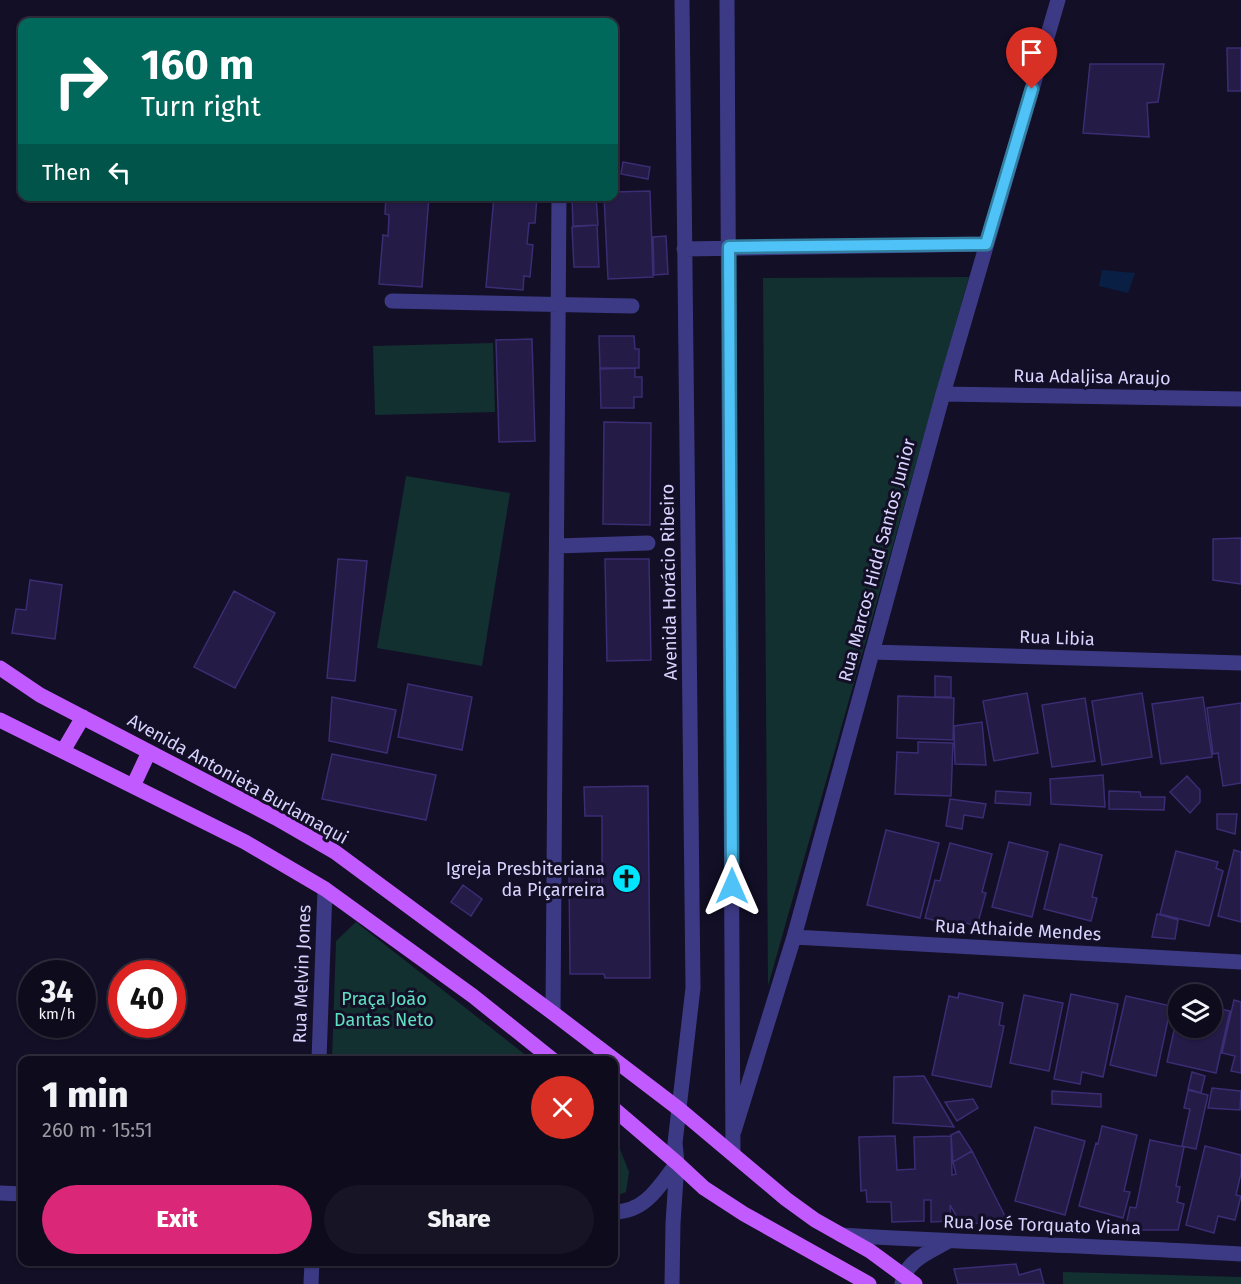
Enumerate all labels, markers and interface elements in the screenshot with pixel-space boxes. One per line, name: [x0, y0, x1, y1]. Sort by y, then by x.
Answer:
pin: [1006, 27, 1057, 89]
icon: arrive: [1015, 36, 1048, 69]
text: 160 m: [141, 40, 254, 90]
icon: right: [42, 42, 120, 120]
text: Turn right: [141, 91, 261, 123]
icon: left: [103, 156, 136, 189]
text: Then: [42, 159, 91, 186]
street label: Rua Adaljisa Araujo: [1013, 365, 1171, 389]
street label: Rua Marcos Hidd Santos Junior: [834, 436, 920, 684]
street label: Avenida Horácio Ribeiro: [656, 484, 682, 680]
street label: Rua Libia: [1019, 626, 1095, 650]
street label: Avenida Antonieta Burlamaqui: [124, 709, 352, 849]
position arrow: [700, 854, 764, 918]
place label: Igreja Presbiteriana da Piçarreira: [446, 858, 605, 901]
church icon: Igreja Presbiteriana da Piçarreira: [610, 863, 642, 895]
street label: Rua Melvin Jones: [289, 904, 315, 1044]
street label: Rua Athaide Mendes: [934, 915, 1102, 945]
speed limit sign: 40: [108, 960, 186, 1038]
text: 34: [41, 974, 73, 1010]
map controls: [1168, 984, 1222, 1038]
button: layers: [1168, 984, 1222, 1038]
park label: Praça João Dantas Neto: [334, 988, 434, 1031]
text: km/h: [38, 1005, 76, 1023]
text: 1 min: [42, 1073, 128, 1117]
button: close: [531, 1076, 594, 1139]
text: 260 m · 15:51: [42, 1118, 153, 1142]
button: Exit: [42, 1185, 312, 1254]
button: Share: [324, 1185, 594, 1254]
street label: Rua José Torquato Viana: [943, 1211, 1141, 1239]

